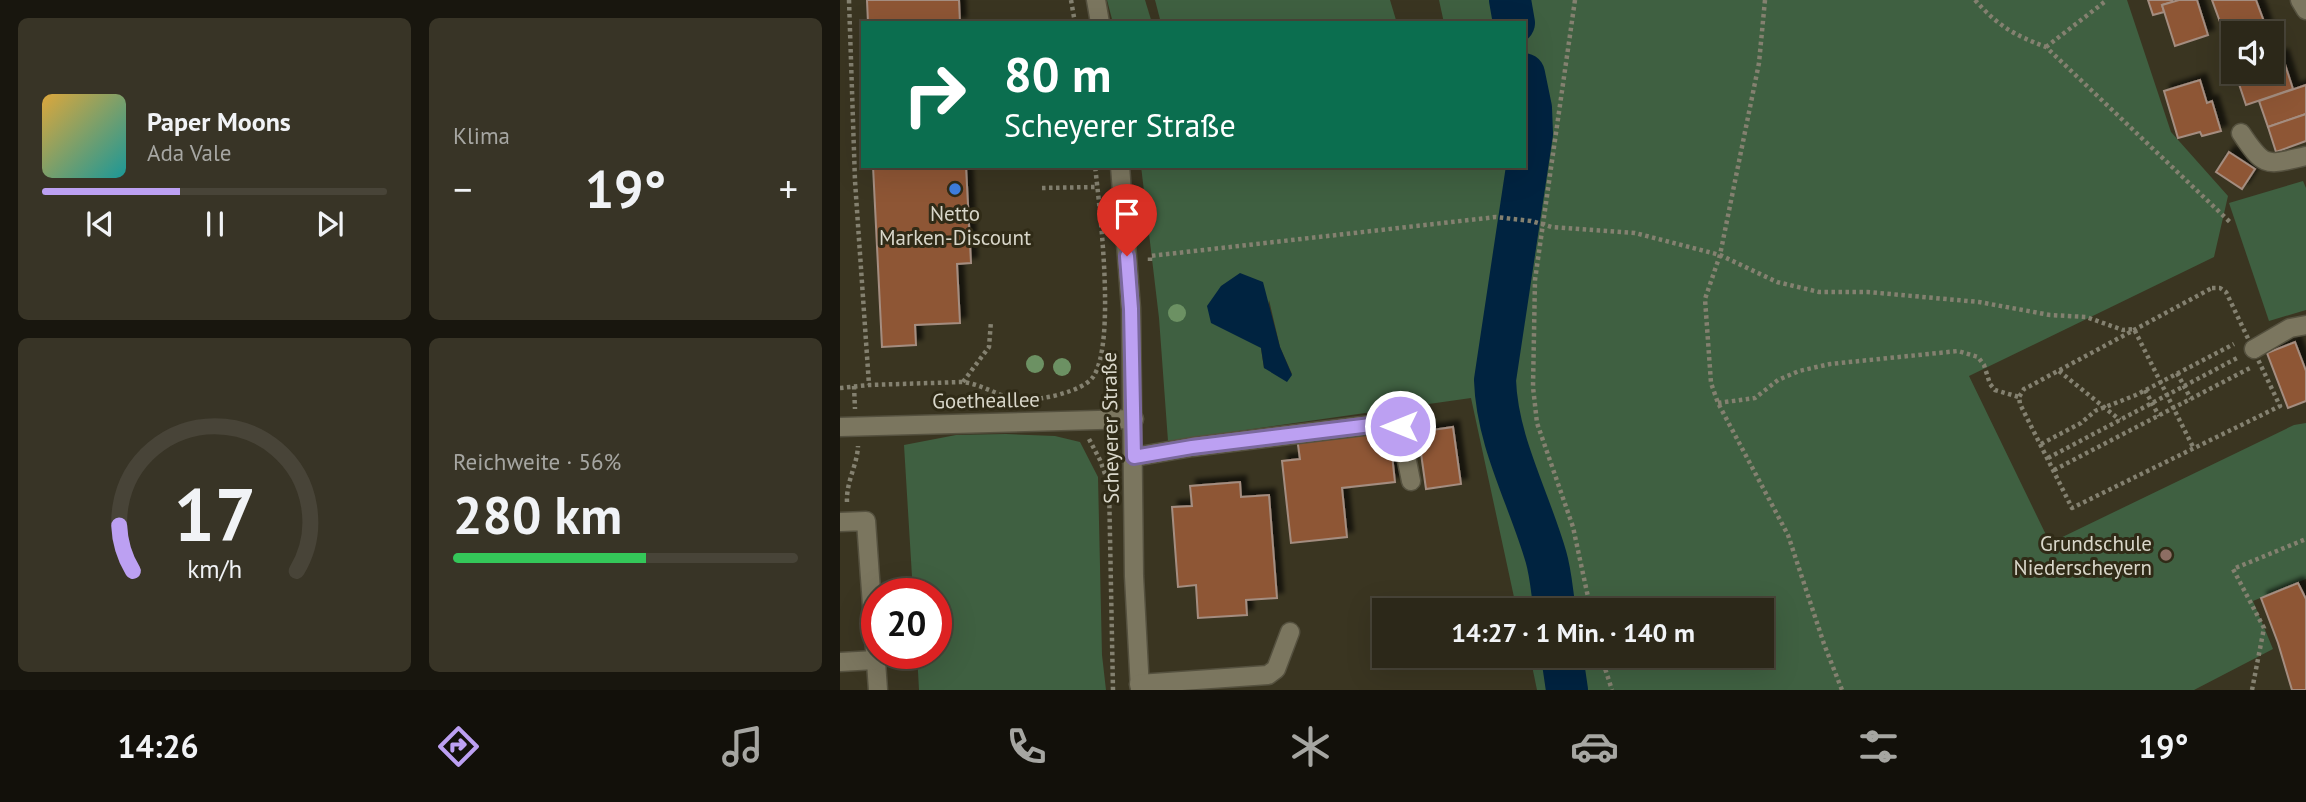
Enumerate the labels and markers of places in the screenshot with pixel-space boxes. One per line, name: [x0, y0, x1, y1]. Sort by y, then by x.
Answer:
marker: Netto Marken-Discount: [947, 181, 963, 197]
pin: [1097, 184, 1157, 256]
place label: Netto Marken-Discount: [879, 200, 1031, 251]
place label: Grundschule Niederscheyern: [2014, 530, 2152, 581]
marker: Grundschule Niederscheyern: [2158, 547, 2174, 563]

